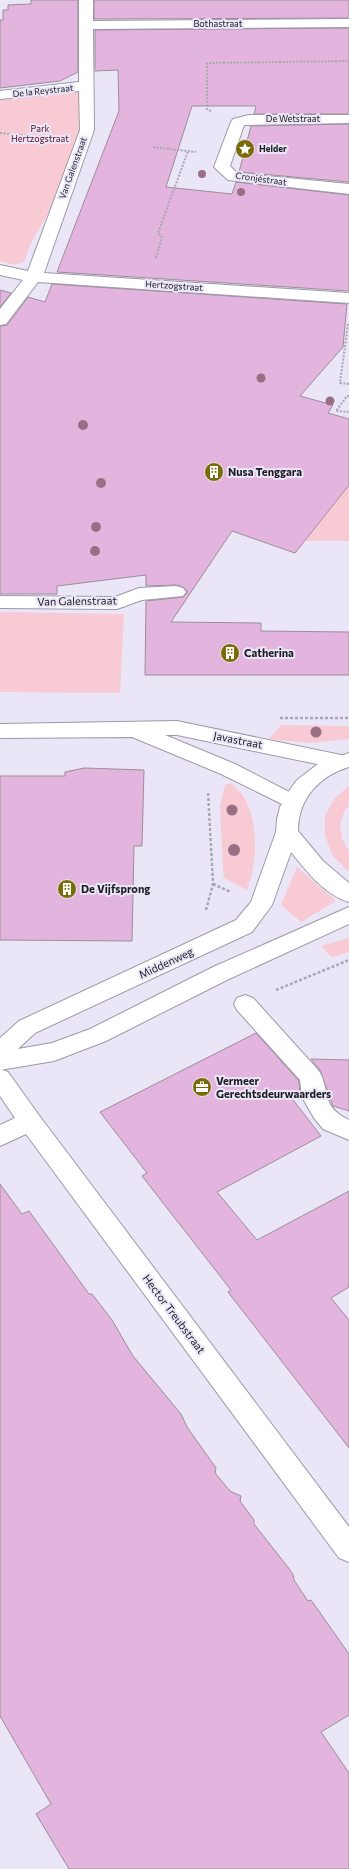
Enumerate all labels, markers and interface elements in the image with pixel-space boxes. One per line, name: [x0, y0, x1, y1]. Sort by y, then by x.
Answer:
street label: Bothastraat: [193, 18, 243, 29]
street label: De la Reystraat: [12, 82, 74, 99]
street label: De Wetstraat: [266, 113, 321, 124]
park label: Park Hertzogstraat: [11, 123, 69, 144]
street label: Van Galenstraat: [56, 135, 89, 200]
place icon: Helder: [234, 138, 256, 160]
place label: Helder: [259, 143, 287, 154]
street label: Cronjéstraat: [235, 169, 288, 188]
street label: Hertzogstraat: [145, 278, 204, 293]
building icon: Nusa Tenggara: [203, 461, 225, 483]
place label: Nusa Tenggara: [228, 465, 302, 478]
street label: Van Galenstraat: [37, 593, 117, 608]
building icon: Catherina: [219, 642, 241, 664]
place label: Catherina: [244, 646, 294, 659]
street label: Javastraat: [212, 728, 264, 752]
building icon: De Vijfsprong: [56, 878, 78, 900]
place label: De Vijfsprong: [81, 882, 150, 895]
street label: Middenweg: [137, 944, 195, 981]
place label: Vermeer Gerechtsdeurwaarders: [216, 1074, 331, 1100]
office icon: Vermeer Gerechtsdeurwaarders: [191, 1076, 213, 1098]
street label: Hector Treubstraat: [140, 1272, 209, 1356]

